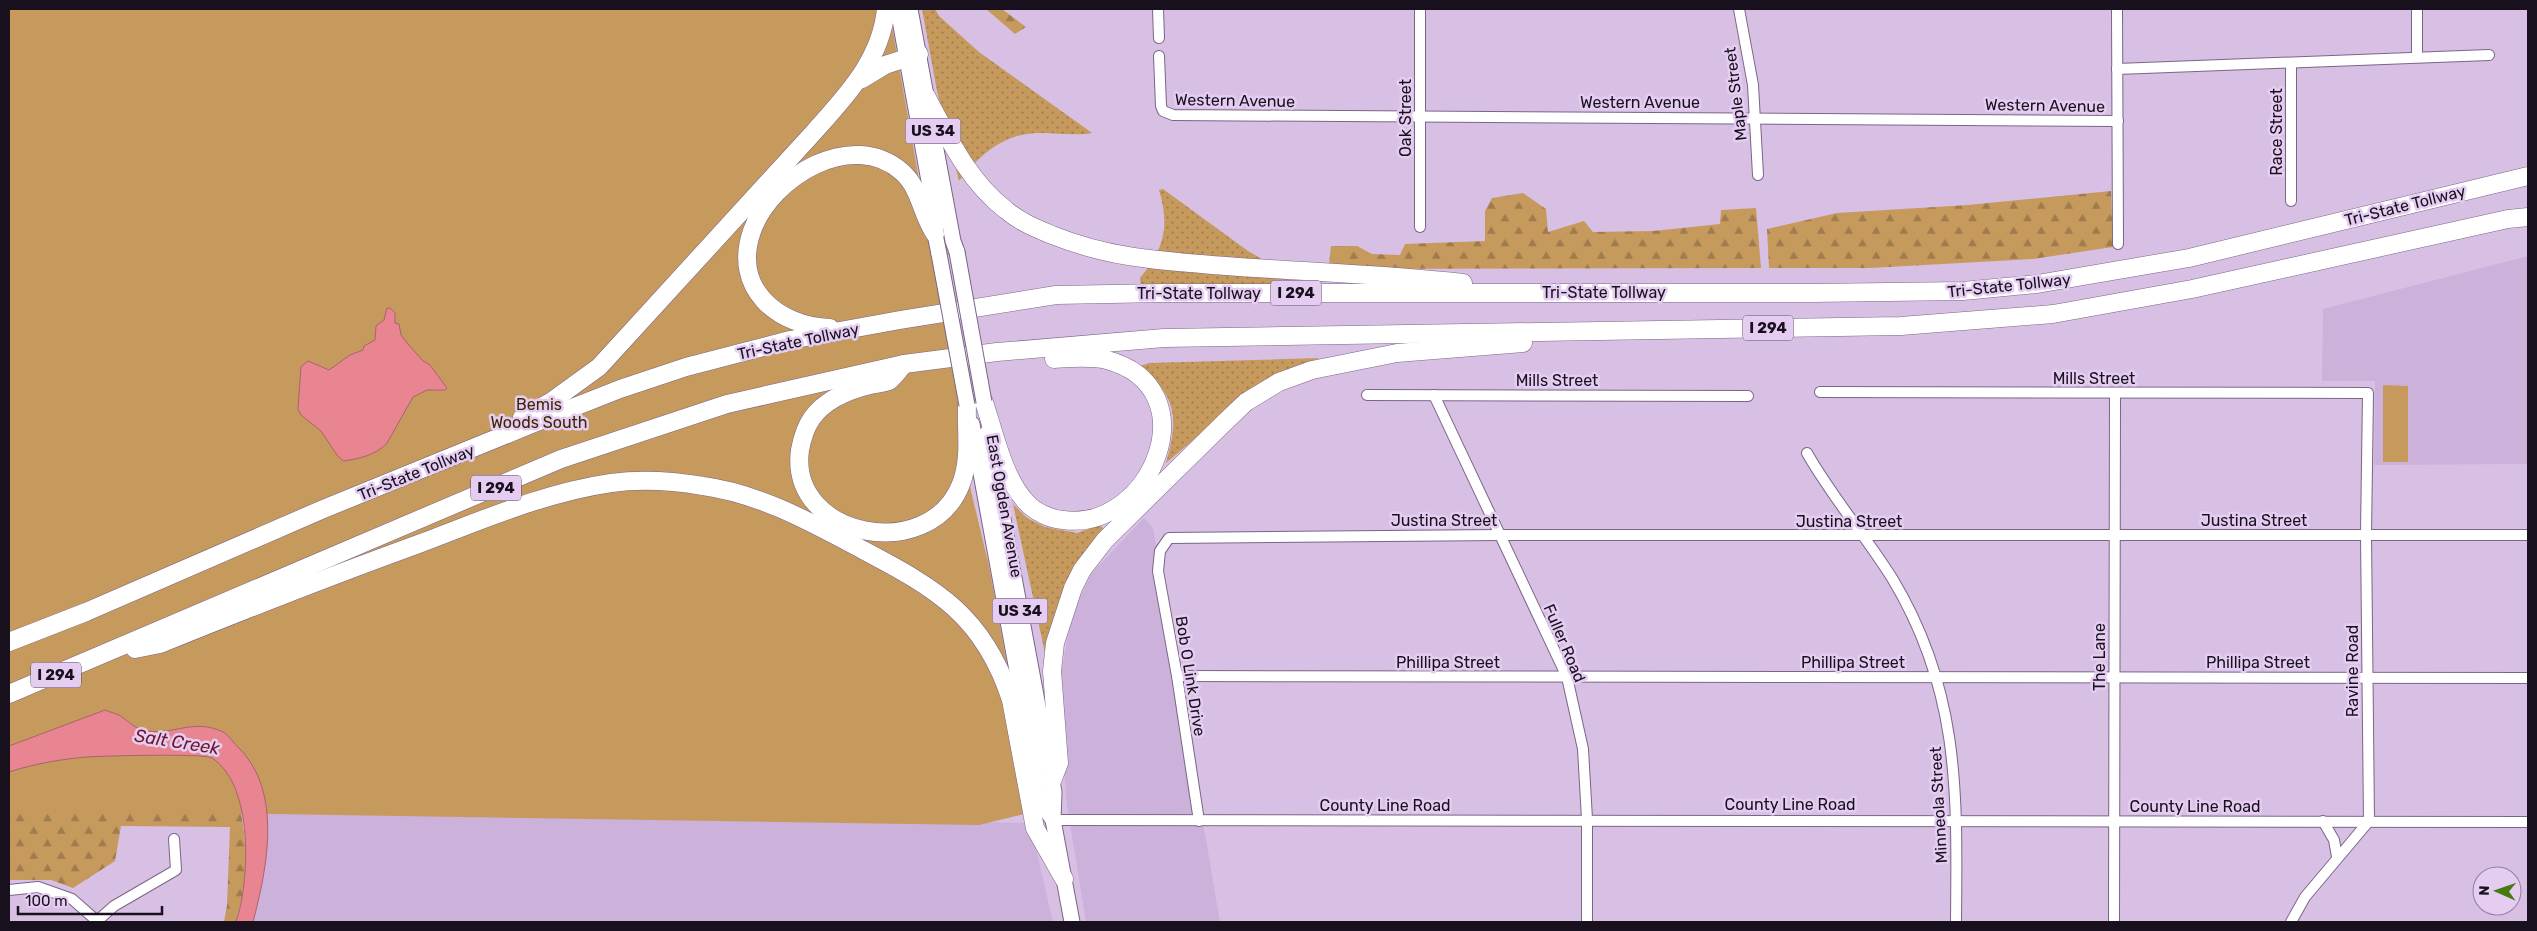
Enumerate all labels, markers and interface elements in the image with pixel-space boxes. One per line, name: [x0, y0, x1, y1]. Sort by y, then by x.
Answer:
street label: Maple Street: [1720, 46, 1751, 142]
street label: Oak Street: [1396, 79, 1415, 157]
street label: Race Street: [2267, 88, 2286, 176]
street label: Western Avenue: [1175, 90, 1295, 111]
street label: Western Avenue: [1580, 93, 1700, 112]
street label: Western Avenue: [1985, 95, 2105, 116]
road number: US 34: [906, 118, 960, 144]
street label: Tri-State Tollway: [2343, 181, 2468, 230]
street label: Tri-State Tollway: [1946, 270, 2072, 301]
road number: I 294: [1271, 280, 1321, 306]
street label: Tri-State Tollway: [1542, 283, 1666, 302]
street label: Tri-State Tollway: [1137, 284, 1261, 303]
road number: I 294: [1743, 316, 1793, 340]
street label: Tri-State Tollway: [736, 319, 861, 364]
street label: Mills Street: [2053, 369, 2135, 388]
street label: Mills Street: [1516, 371, 1598, 390]
park label: Bemis Woods South: [490, 395, 588, 432]
street label: East Ogden Avenue: [983, 433, 1026, 579]
street label: Tri-State Tollway: [355, 440, 477, 504]
road number: I 294: [471, 476, 521, 500]
street label: Justina Street: [1391, 511, 1497, 530]
street label: Justina Street: [2201, 511, 2307, 530]
street label: Justina Street: [1796, 512, 1902, 531]
road number: US 34: [992, 598, 1048, 624]
street label: Fuller Road: [1540, 601, 1590, 685]
street label: Bob O Link Drive: [1172, 615, 1209, 737]
street label: The Lane: [2090, 623, 2109, 691]
street label: Ravine Road: [2343, 625, 2362, 717]
street label: Phillipa Street: [1396, 653, 1500, 672]
street label: Phillipa Street: [1801, 653, 1905, 672]
street label: Phillipa Street: [2206, 653, 2310, 672]
road number: I 294: [31, 662, 81, 688]
water label: Salt Creek: [133, 724, 222, 760]
street label: Minneola Street: [1926, 746, 1951, 864]
street label: County Line Road: [1724, 795, 1856, 814]
street label: County Line Road: [1319, 796, 1451, 815]
street label: County Line Road: [2129, 797, 2261, 816]
north arrow: [2472, 866, 2522, 916]
scale bar: [18, 884, 161, 916]
text: N: [2476, 885, 2493, 896]
text: 100 m: [25, 892, 67, 910]

